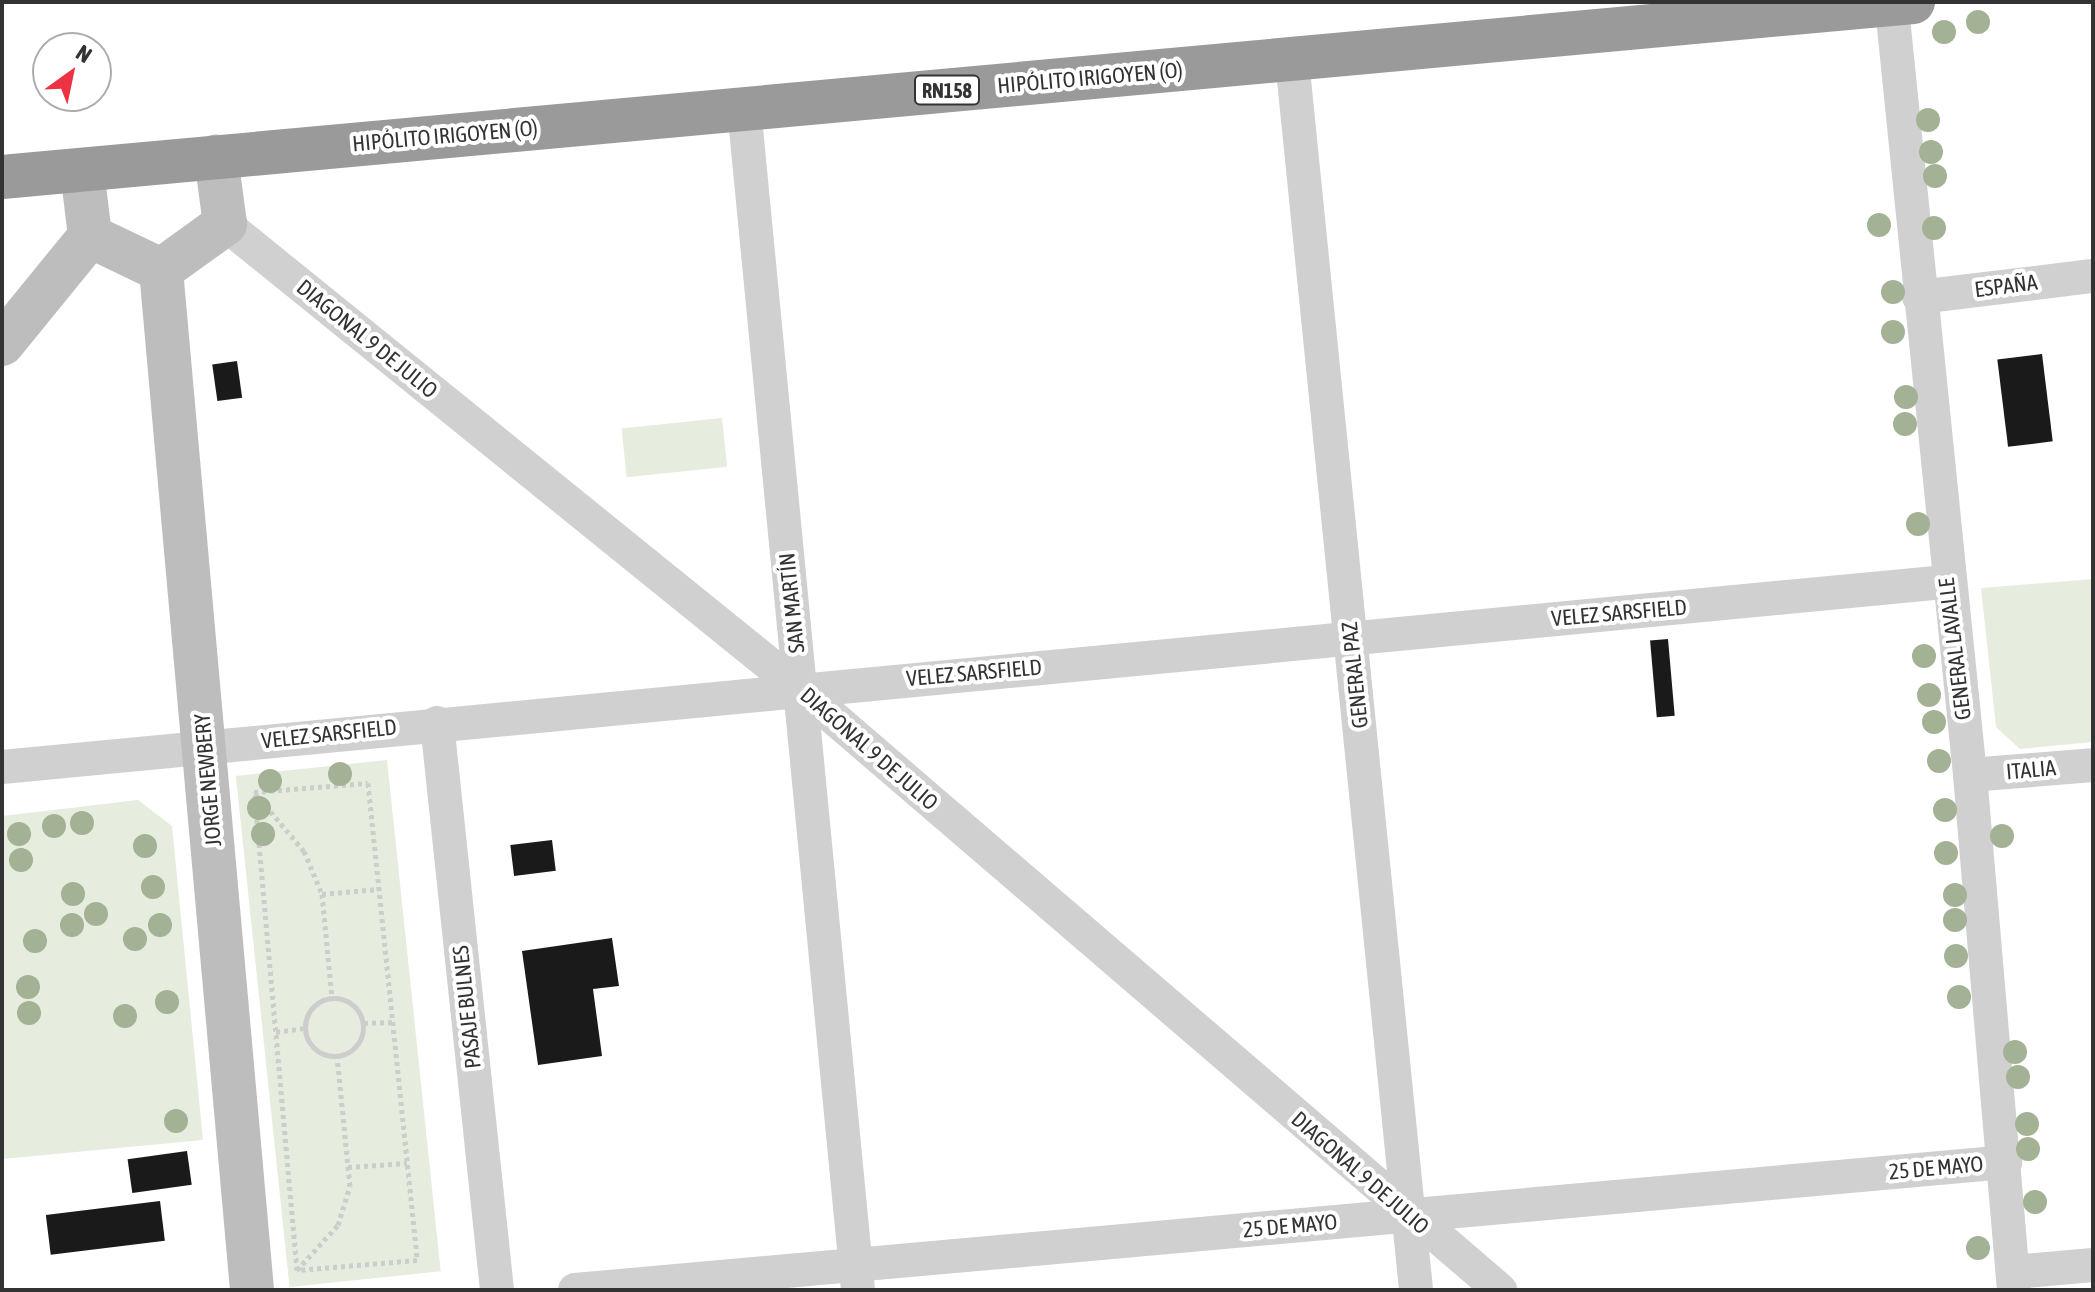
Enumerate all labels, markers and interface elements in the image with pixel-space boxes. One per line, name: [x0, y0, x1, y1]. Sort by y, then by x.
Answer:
north arrow: [32, 32, 112, 112]
text: N: [71, 39, 97, 68]
street label: HIPÓLITO IRIGOYEN (O): [996, 57, 1184, 99]
road number: RN158: [913, 74, 981, 106]
street label: HIPÓLITO IRIGOYEN (O): [351, 115, 539, 157]
street label: ESPAÑA: [1973, 269, 2039, 303]
street label: DIAGONAL 9 DE JULIO: [291, 274, 443, 404]
street label: SAN MARTÍN: [774, 552, 810, 654]
street label: GENERAL LAVALLE: [1933, 576, 1977, 722]
street label: VELEZ SARSFIELD: [1550, 594, 1688, 632]
street label: GENERAL PAZ: [1336, 620, 1374, 730]
street label: VELEZ SARSFIELD: [905, 654, 1043, 692]
street label: DIAGONAL 9 DE JULIO: [795, 682, 943, 816]
street label: JORGE NEWBERY: [189, 712, 227, 848]
street label: VELEZ SARSFIELD: [260, 714, 398, 754]
street label: ITALIA: [2005, 755, 2057, 785]
street label: PASAJE BULNES: [447, 944, 487, 1070]
street label: DIAGONAL 9 DE JULIO: [1286, 1106, 1434, 1240]
street label: 25 DE MAYO: [1888, 1151, 1984, 1185]
street label: 25 DE MAYO: [1242, 1209, 1338, 1243]

